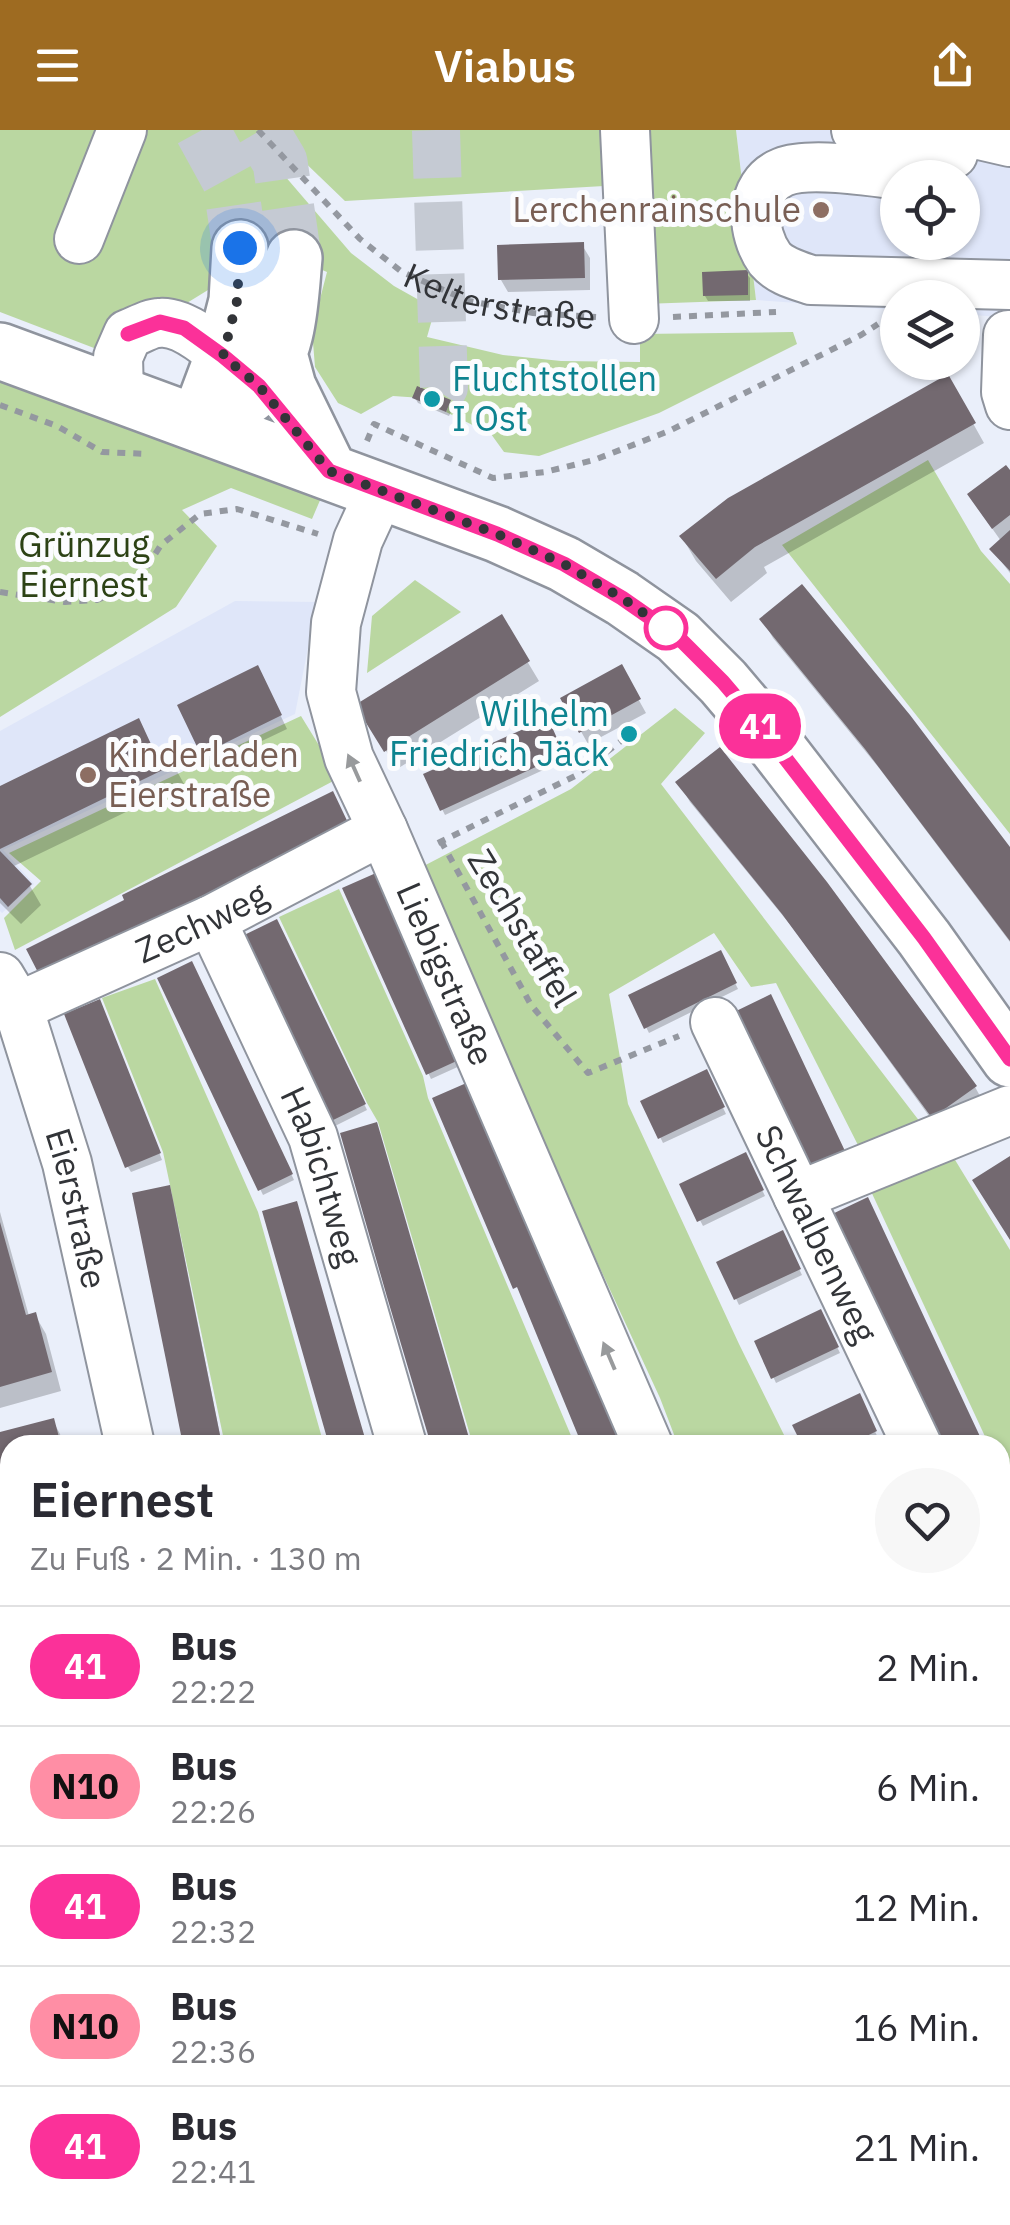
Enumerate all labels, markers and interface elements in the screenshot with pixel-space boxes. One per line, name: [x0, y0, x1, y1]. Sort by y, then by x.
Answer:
text: Viabus: [434, 36, 576, 94]
icon: menu: [30, 38, 85, 93]
icon: share: [925, 38, 980, 93]
map controls: [880, 160, 980, 380]
button: locate: [880, 160, 980, 260]
place label: Lerchenrainschule: [512, 186, 801, 232]
marker: Lerchenrainschule: [810, 199, 832, 221]
your location: [215, 223, 265, 273]
street label: Kelterstraße: [397, 252, 597, 339]
button: layers: [880, 280, 980, 380]
place label: Fluchtstollen I Ost: [452, 355, 657, 441]
marker: Fluchtstollen I Ost: [421, 388, 443, 410]
park label: Grünzug Eiernest: [18, 521, 150, 607]
unlabelled marker: [645, 607, 687, 649]
place label: Wilhelm Friedrich Jäck: [389, 690, 609, 776]
line badge: 41: [715, 694, 805, 758]
text: 41: [739, 703, 781, 749]
marker: Wilhelm Friedrich Jäck: [618, 723, 640, 745]
place label: Kinderladen Eierstraße: [108, 731, 299, 817]
one-way arrow: [346, 753, 362, 783]
marker: Kinderladen Eierstraße: [77, 764, 99, 786]
street label: Zechstaffel: [458, 840, 588, 1015]
street label: Zechweg: [128, 870, 276, 973]
street label: Liebigstraße: [386, 875, 506, 1072]
street label: Habichtweg: [270, 1079, 373, 1272]
street label: Schwalbenweg: [746, 1117, 889, 1351]
street label: Eierstraße: [35, 1122, 118, 1293]
one-way arrow: [601, 1341, 617, 1370]
text: Eiernest: [30, 1468, 214, 1530]
button: heart: [875, 1468, 980, 1573]
text: Zu Fuß · 2 Min. · 130 m: [30, 1537, 362, 1579]
text: Bus: [170, 1621, 237, 1670]
text: 2 Min.: [876, 1642, 980, 1691]
text: 41: [64, 1643, 106, 1689]
text: 22:22: [170, 1670, 256, 1712]
text: Bus: [170, 1741, 237, 1790]
text: 6 Min.: [876, 1762, 980, 1811]
text: N10: [51, 1763, 119, 1809]
text: 22:26: [170, 1790, 256, 1832]
text: Bus: [170, 1861, 237, 1910]
text: 12 Min.: [853, 1882, 980, 1931]
text: 41: [64, 1883, 106, 1929]
text: 22:32: [170, 1910, 256, 1952]
text: Bus: [170, 1981, 237, 2030]
text: 16 Min.: [853, 2002, 980, 2051]
text: N10: [51, 2003, 119, 2049]
text: 22:36: [170, 2030, 256, 2072]
text: Bus: [170, 2101, 237, 2150]
text: 21 Min.: [853, 2122, 980, 2171]
text: 41: [64, 2123, 106, 2169]
text: 22:41: [170, 2150, 256, 2192]

